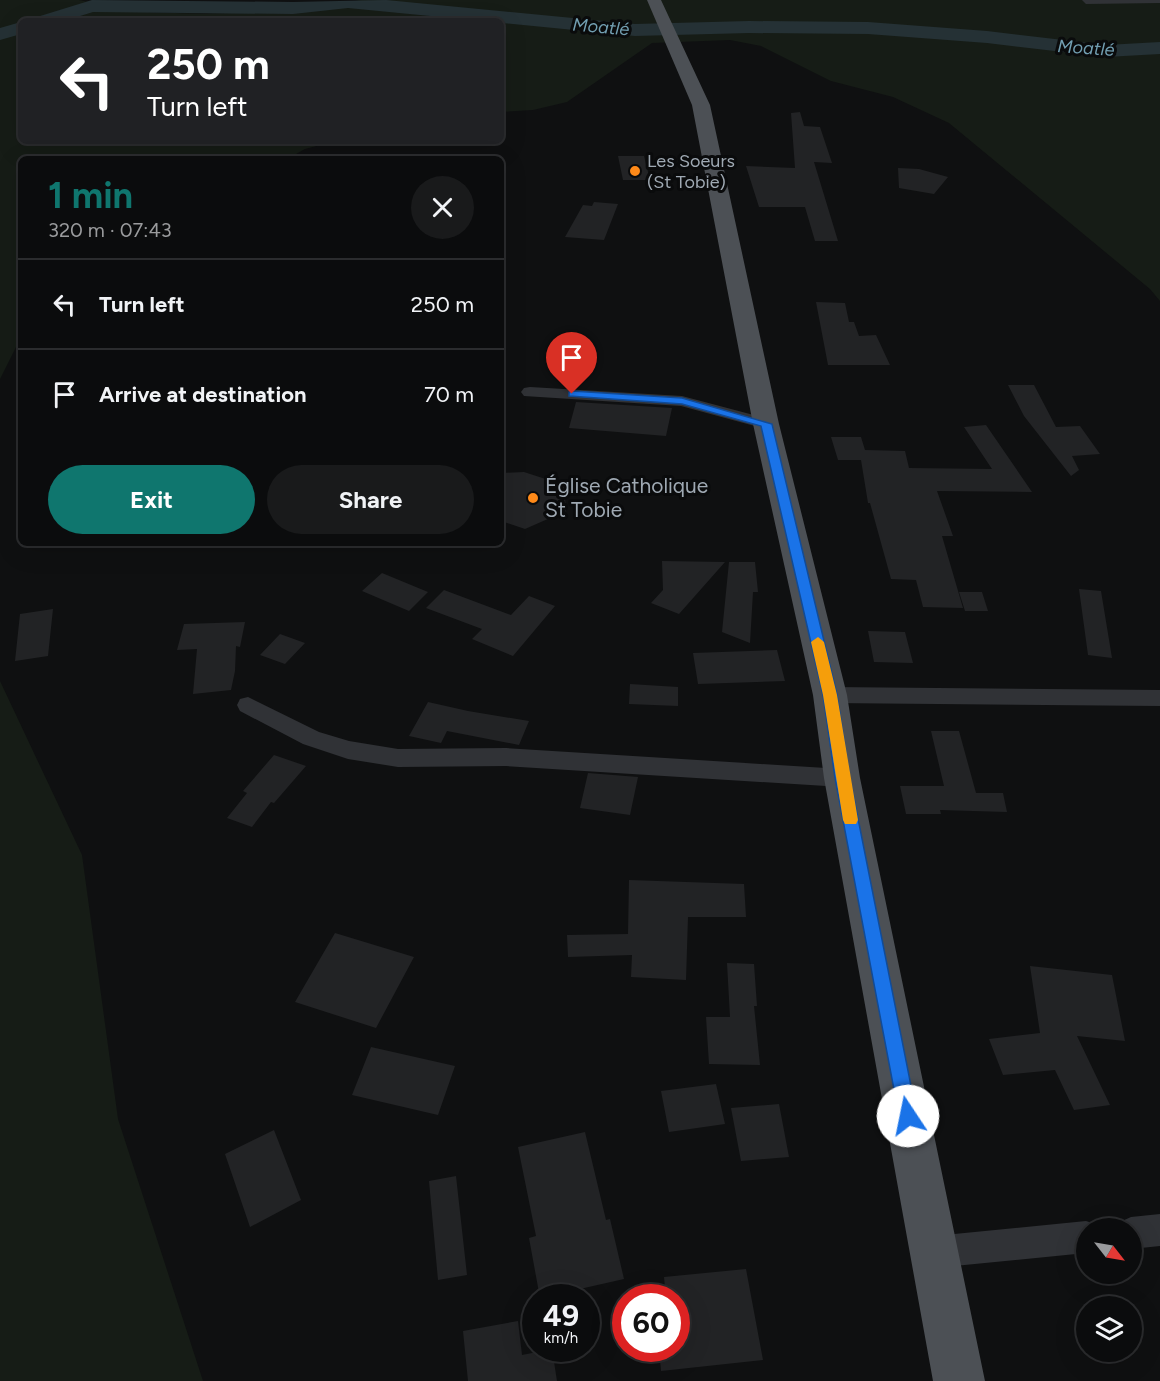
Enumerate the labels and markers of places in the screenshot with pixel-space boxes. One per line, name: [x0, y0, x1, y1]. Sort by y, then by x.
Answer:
place label: Les Soeurs (St Tobie): [647, 150, 735, 193]
marker: Les Soeurs (St Tobie): [628, 164, 642, 178]
pin: [546, 332, 597, 394]
place label: Église Catholique St Tobie: [545, 473, 708, 522]
marker: Église Catholique St Tobie: [526, 491, 540, 505]

